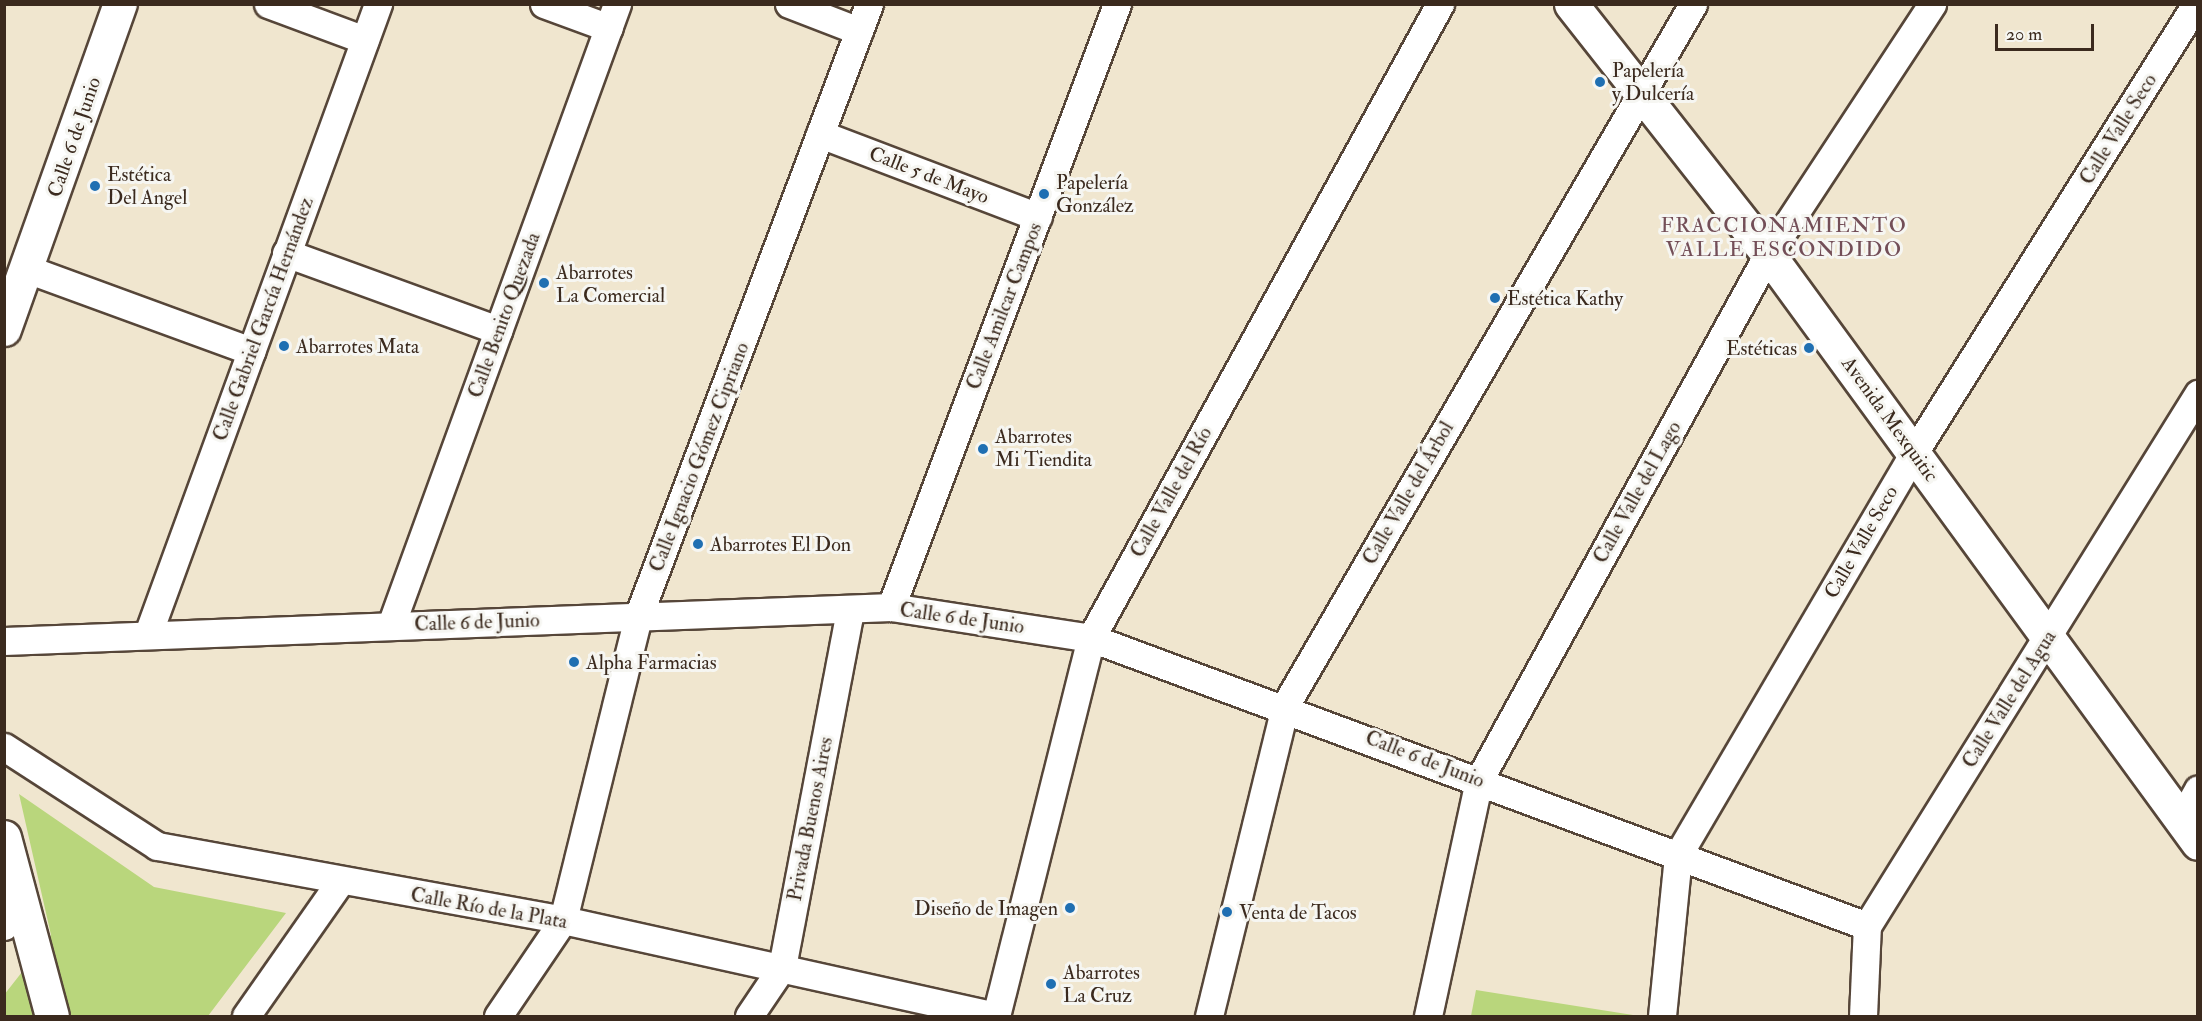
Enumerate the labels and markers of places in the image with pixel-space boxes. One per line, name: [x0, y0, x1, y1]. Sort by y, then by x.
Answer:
place label: Papelería y Dulcería: [1612, 58, 1694, 105]
marker: Papelería y Dulcería: [1593, 75, 1607, 89]
place label: Estética Del Angel: [107, 162, 187, 209]
place label: Papelería González: [1056, 170, 1134, 217]
marker: Estética Del Angel: [88, 179, 102, 193]
marker: Papelería González: [1037, 187, 1051, 201]
place label: Abarrotes La Comercial: [556, 260, 665, 307]
marker: Abarrotes La Comercial: [537, 276, 551, 290]
place label: Estética Kathy: [1507, 286, 1623, 310]
marker: Estética Kathy: [1488, 291, 1502, 305]
place label: Abarrotes Mata: [296, 334, 419, 358]
place label: Estéticas: [1726, 336, 1797, 360]
marker: Abarrotes Mata: [277, 339, 291, 353]
marker: Estéticas: [1802, 341, 1816, 355]
place label: Abarrotes Mi Tiendita: [995, 425, 1092, 472]
marker: Abarrotes Mi Tiendita: [976, 442, 990, 456]
place label: Abarrotes El Don: [710, 532, 851, 556]
marker: Abarrotes El Don: [691, 537, 705, 551]
place label: Alpha Farmacias: [586, 650, 717, 674]
marker: Alpha Farmacias: [567, 655, 581, 669]
place label: Diseño de Imagen: [914, 896, 1058, 920]
place label: Venta de Tacos: [1239, 900, 1357, 924]
marker: Diseño de Imagen: [1063, 901, 1077, 915]
marker: Venta de Tacos: [1220, 905, 1234, 919]
place label: Abarrotes La Cruz: [1063, 960, 1140, 1007]
marker: Abarrotes La Cruz: [1044, 977, 1058, 991]

